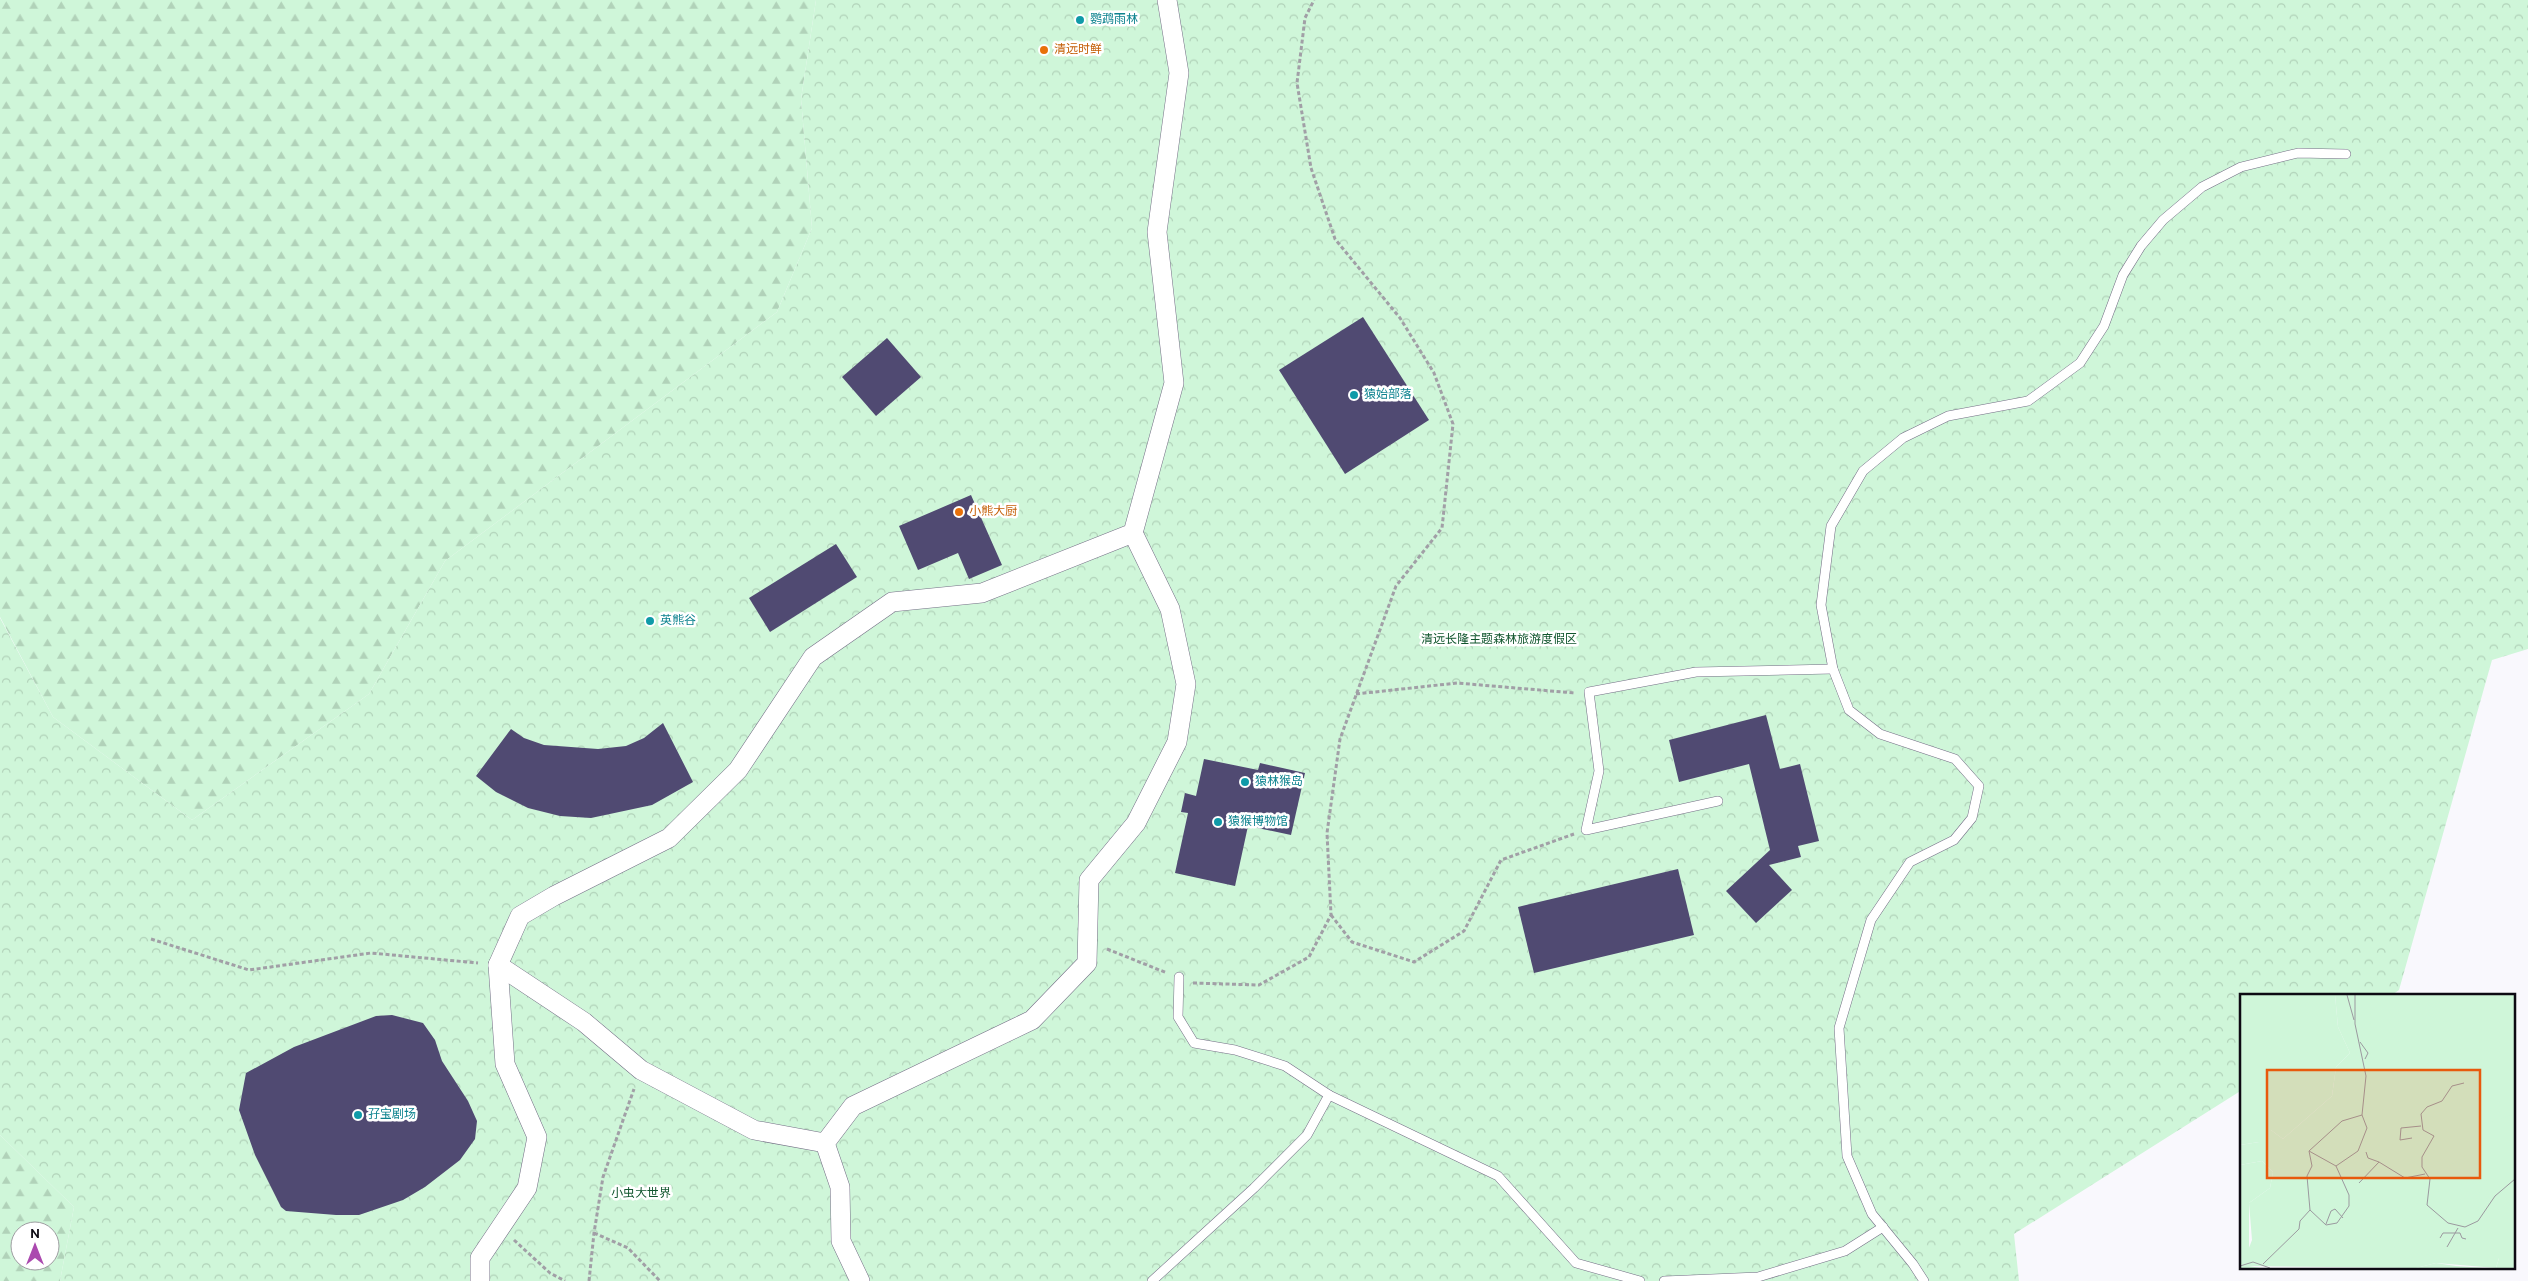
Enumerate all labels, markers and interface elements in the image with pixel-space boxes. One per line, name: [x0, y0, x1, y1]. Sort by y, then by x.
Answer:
place label: 鹦鹉雨林: [1090, 12, 1138, 28]
marker: 鹦鹉雨林: [1074, 14, 1086, 26]
place label: 清远时鲜: [1054, 42, 1102, 58]
marker: 清远时鲜: [1038, 44, 1050, 56]
place label: 猿始部落: [1364, 387, 1412, 403]
marker: 猿始部落: [1348, 389, 1360, 401]
place label: 小熊大厨: [969, 504, 1017, 520]
marker: 小熊大厨: [953, 506, 965, 518]
place label: 英熊谷: [660, 613, 696, 629]
marker: 英熊谷: [644, 615, 656, 627]
park label: 清远长隆主题森林旅游度假区: [1421, 632, 1577, 648]
place label: 猿林猴岛: [1255, 774, 1303, 790]
marker: 猿林猴岛: [1239, 776, 1251, 788]
place label: 猿猴博物馆: [1228, 814, 1288, 830]
marker: 猿猴博物馆: [1212, 816, 1224, 828]
inset map: [2240, 994, 2516, 1268]
place label: 孖宝剧场: [368, 1107, 416, 1123]
marker: 孖宝剧场: [352, 1109, 364, 1121]
park label: 小虫大世界: [611, 1186, 671, 1202]
north arrow: [10, 1221, 60, 1271]
text: N: [30, 1226, 40, 1243]

